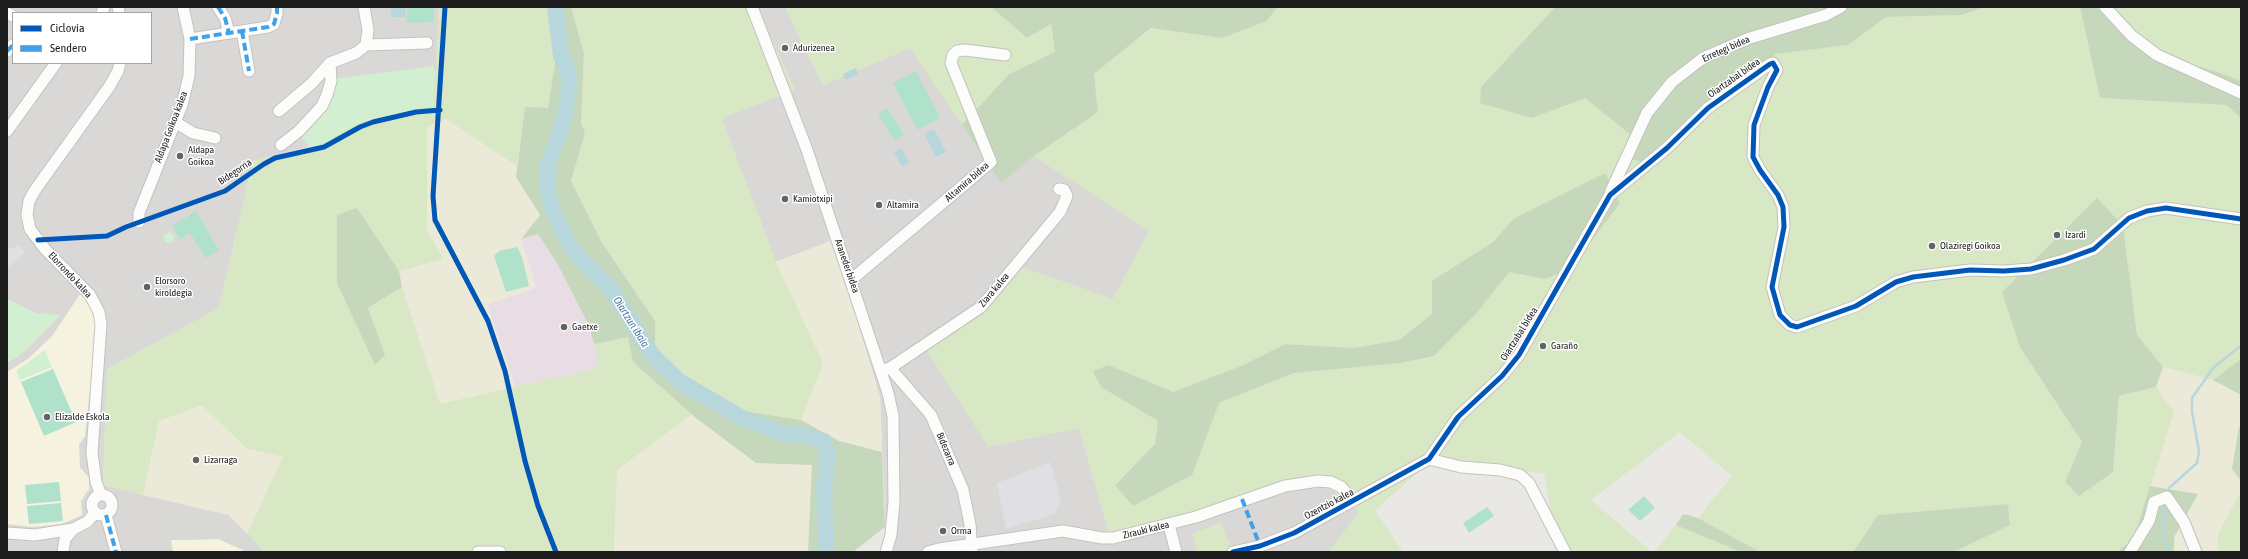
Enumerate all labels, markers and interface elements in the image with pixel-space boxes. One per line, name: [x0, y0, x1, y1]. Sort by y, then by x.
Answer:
legend: [12, 12, 152, 64]
text: Ciclovía: [50, 21, 84, 35]
street label: Erretegi bidea: [1700, 33, 1752, 65]
text: Sendero: [50, 41, 87, 55]
place label: Adurizenea: [793, 42, 835, 54]
marker: Adurizenea: [780, 43, 790, 53]
street label: Oiartzabal bidea: [1706, 56, 1762, 100]
street label: Aldapa Goikoa kalea: [152, 90, 190, 164]
place label: Aldapa Goikoa: [188, 144, 214, 168]
marker: Aldapa Goikoa: [175, 151, 185, 161]
street label: Bidegorria: [216, 156, 254, 188]
street label: Altamira bidea: [943, 160, 991, 204]
place label: Kamiotxipi: [793, 193, 833, 205]
marker: Kamiotxipi: [780, 194, 790, 204]
place label: Altamira: [887, 199, 919, 211]
marker: Altamira: [874, 200, 884, 210]
place label: Izardi: [2065, 229, 2086, 241]
marker: Izardi: [2052, 230, 2062, 240]
street label: Araneder bidea: [832, 237, 862, 295]
place label: Olaziregi Goikoa: [1940, 240, 2000, 252]
marker: Olaziregi Goikoa: [1927, 241, 1937, 251]
street label: Elorrondo kalea: [46, 249, 94, 301]
street label: Ziara kalea: [976, 270, 1012, 310]
place label: Elorsoro kiroldegia: [155, 275, 192, 298]
marker: Elorsoro kiroldegia: [142, 282, 152, 292]
water label: Oiartzun ibaia: [610, 294, 652, 350]
street label: Oiartzabal bidea: [1498, 305, 1540, 363]
place label: Gaetxe: [572, 321, 598, 333]
marker: Gaetxe: [559, 322, 569, 332]
place label: Garaño: [1551, 340, 1578, 352]
marker: Garaño: [1538, 341, 1548, 351]
place label: Elizalde Eskola: [55, 411, 110, 423]
marker: Elizalde Eskola: [42, 412, 52, 422]
street label: Bidezarra: [934, 431, 958, 467]
place label: Lizarraga: [204, 454, 238, 466]
marker: Lizarraga: [191, 455, 201, 465]
street label: Ozentzio kalea: [1302, 486, 1356, 522]
street label: Zirauki kalea: [1121, 518, 1171, 542]
place label: Orma: [951, 525, 972, 537]
marker: Orma: [938, 526, 948, 536]

